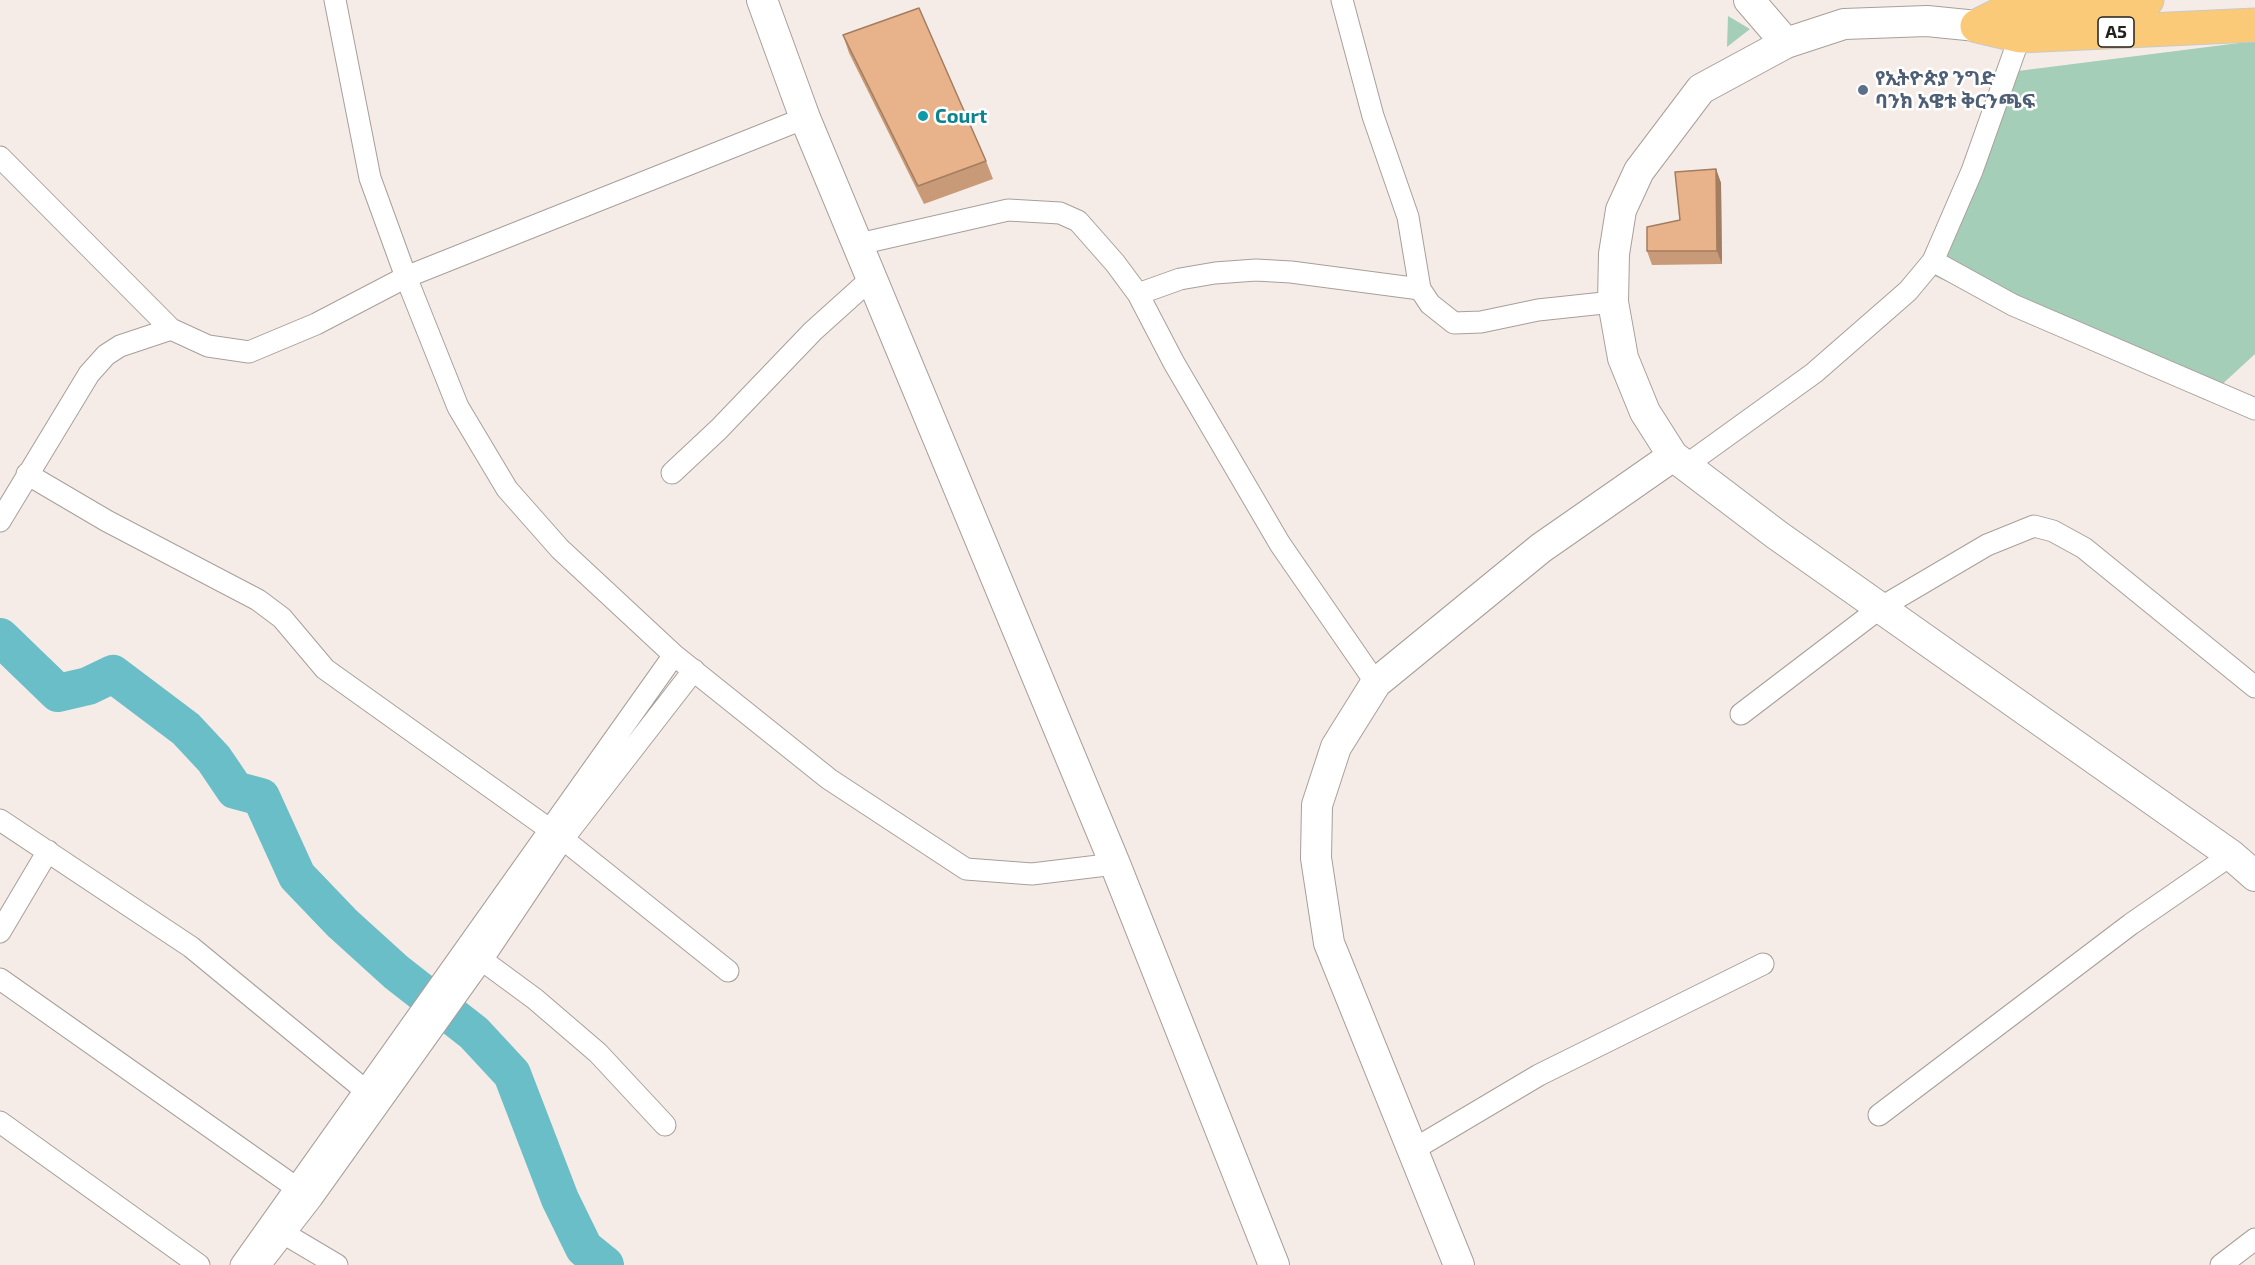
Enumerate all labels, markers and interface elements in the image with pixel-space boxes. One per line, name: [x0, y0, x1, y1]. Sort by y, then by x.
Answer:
road number: A5: [2098, 17, 2134, 47]
place label: የኢትዮጵያ ንግድ ባንክ አዌቱ ቅርንጫፍ: [1875, 66, 2035, 113]
marker: የኢትዮጵያ ንግድ ባንክ አዌቱ ቅርንጫፍ: [1856, 83, 1870, 97]
place label: Court: [935, 104, 987, 128]
marker: Court: [916, 109, 930, 123]

